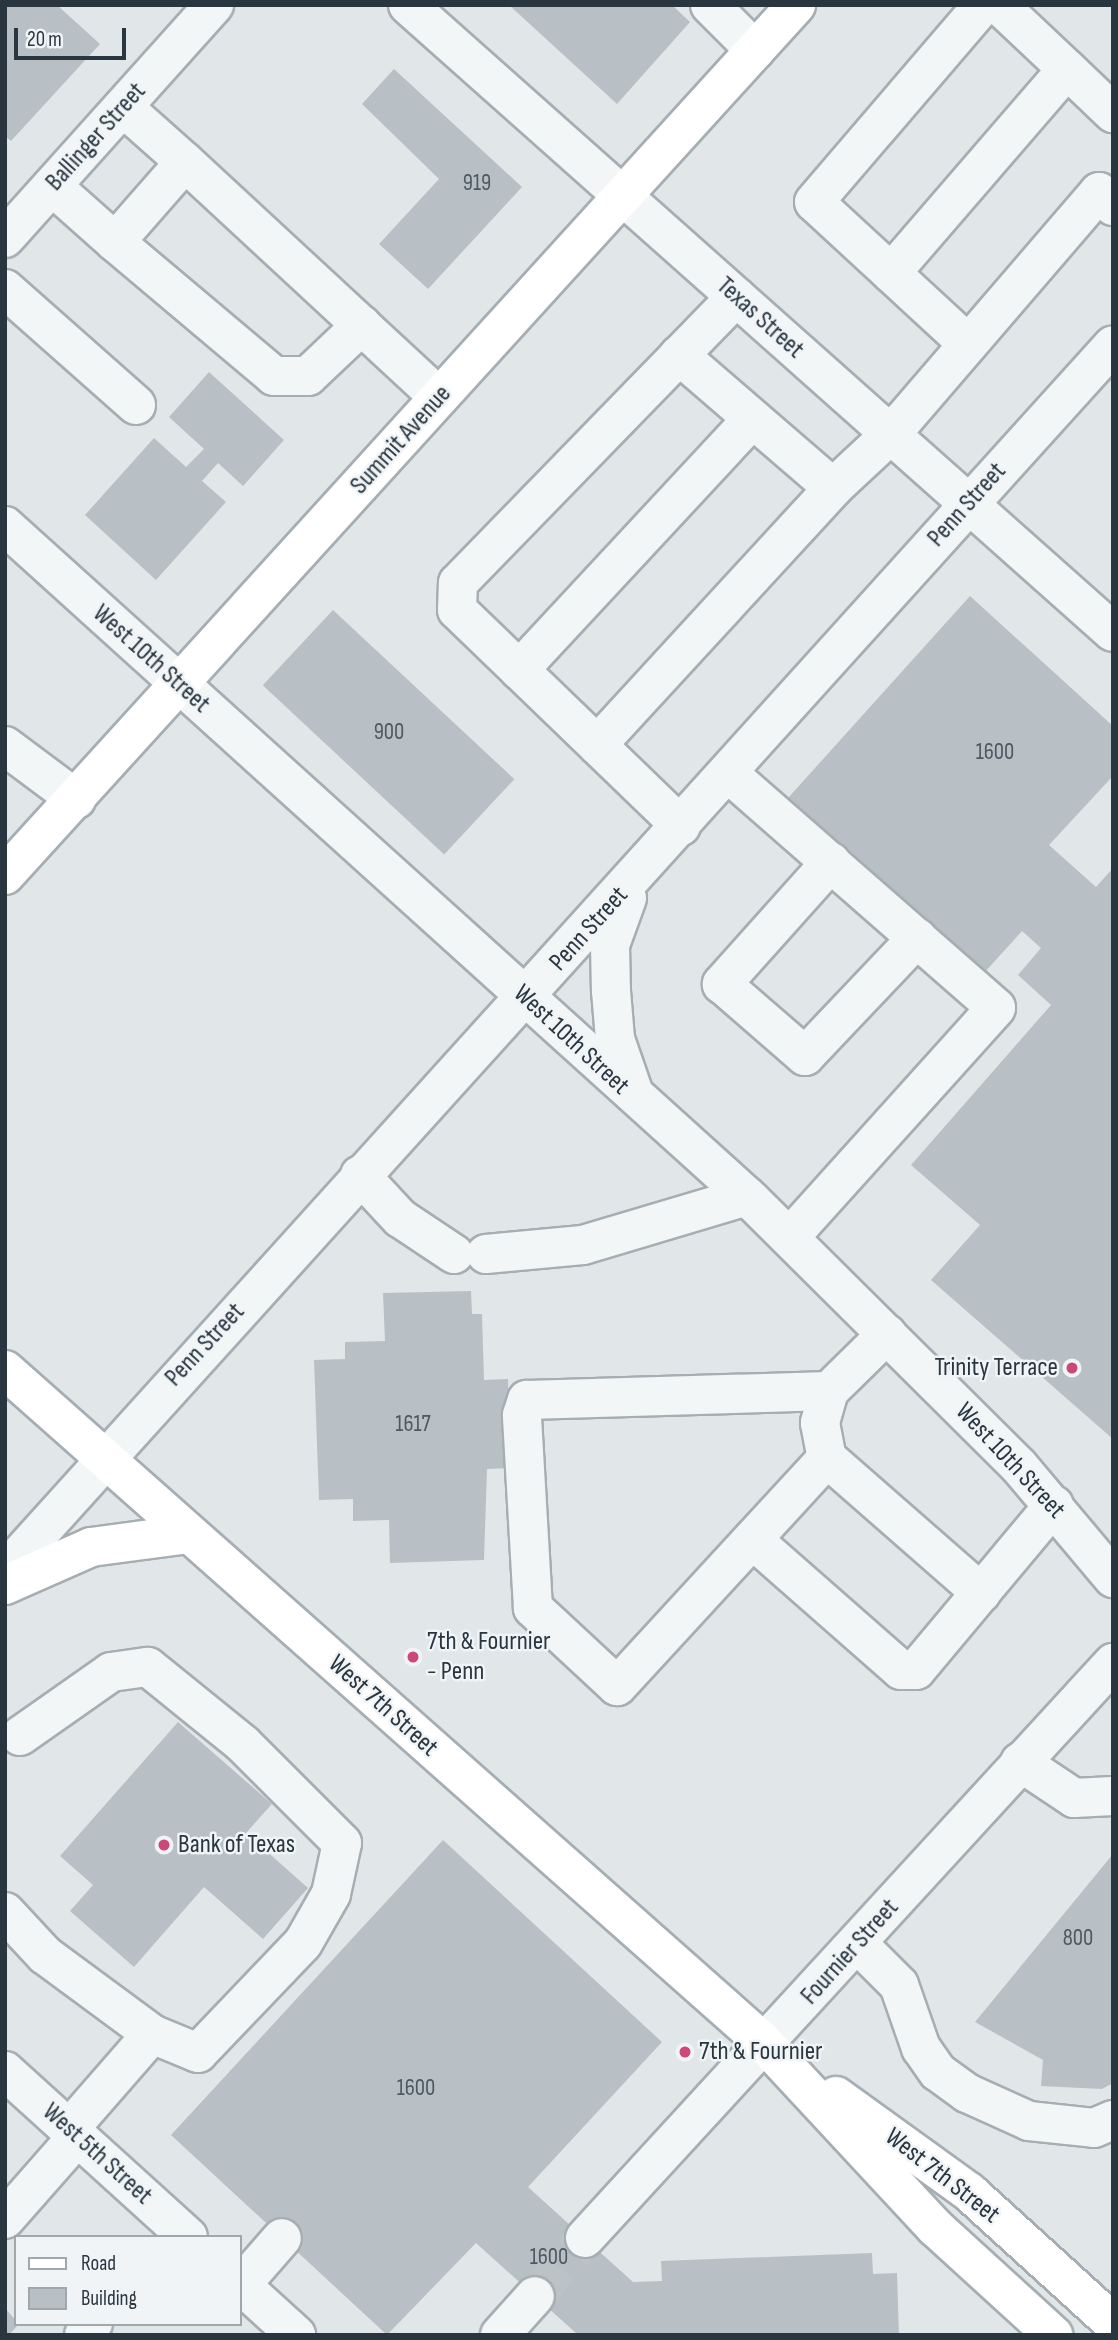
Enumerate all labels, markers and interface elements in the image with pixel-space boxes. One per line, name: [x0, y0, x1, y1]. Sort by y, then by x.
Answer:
scale bar: [18, 14, 130, 58]
text: 20 m: [27, 27, 62, 52]
street label: Ballinger Street: [39, 76, 153, 198]
house number: 919: [463, 169, 491, 197]
street label: Texas Street: [710, 271, 810, 365]
street label: Summit Avenue: [344, 379, 458, 501]
street label: Penn Street: [921, 456, 1013, 554]
street label: West 10th Street: [86, 598, 216, 720]
house number: 900: [374, 718, 404, 746]
house number: 1600: [976, 738, 1014, 766]
street label: Penn Street: [543, 880, 635, 978]
street label: West 10th Street: [507, 978, 635, 1102]
street label: Penn Street: [159, 1297, 251, 1393]
place label: Trinity Terrace: [934, 1352, 1058, 1384]
marker: Trinity Terrace: [1064, 1360, 1080, 1376]
street label: West 10th Street: [948, 1397, 1072, 1525]
house number: 1617: [395, 1410, 431, 1438]
place label: 7th & Fournier - Penn: [427, 1626, 551, 1688]
street label: West 7th Street: [322, 1649, 444, 1763]
marker: 7th & Fournier - Penn: [405, 1649, 421, 1665]
place label: Bank of Texas: [178, 1829, 295, 1861]
marker: Bank of Texas: [156, 1837, 172, 1853]
street label: Fournier Street: [794, 1893, 906, 2011]
house number: 800: [1063, 1924, 1093, 1952]
place label: 7th & Fournier: [699, 2036, 823, 2068]
marker: 7th & Fournier: [677, 2044, 693, 2060]
house number: 1600: [397, 2074, 435, 2102]
street label: West 5th Street: [36, 2097, 158, 2211]
street label: West 7th Street: [878, 2122, 1006, 2230]
legend: [14, 2235, 242, 2326]
house number: 1600: [530, 2243, 568, 2271]
text: Road: [81, 2251, 116, 2276]
text: Building: [81, 2286, 137, 2311]

